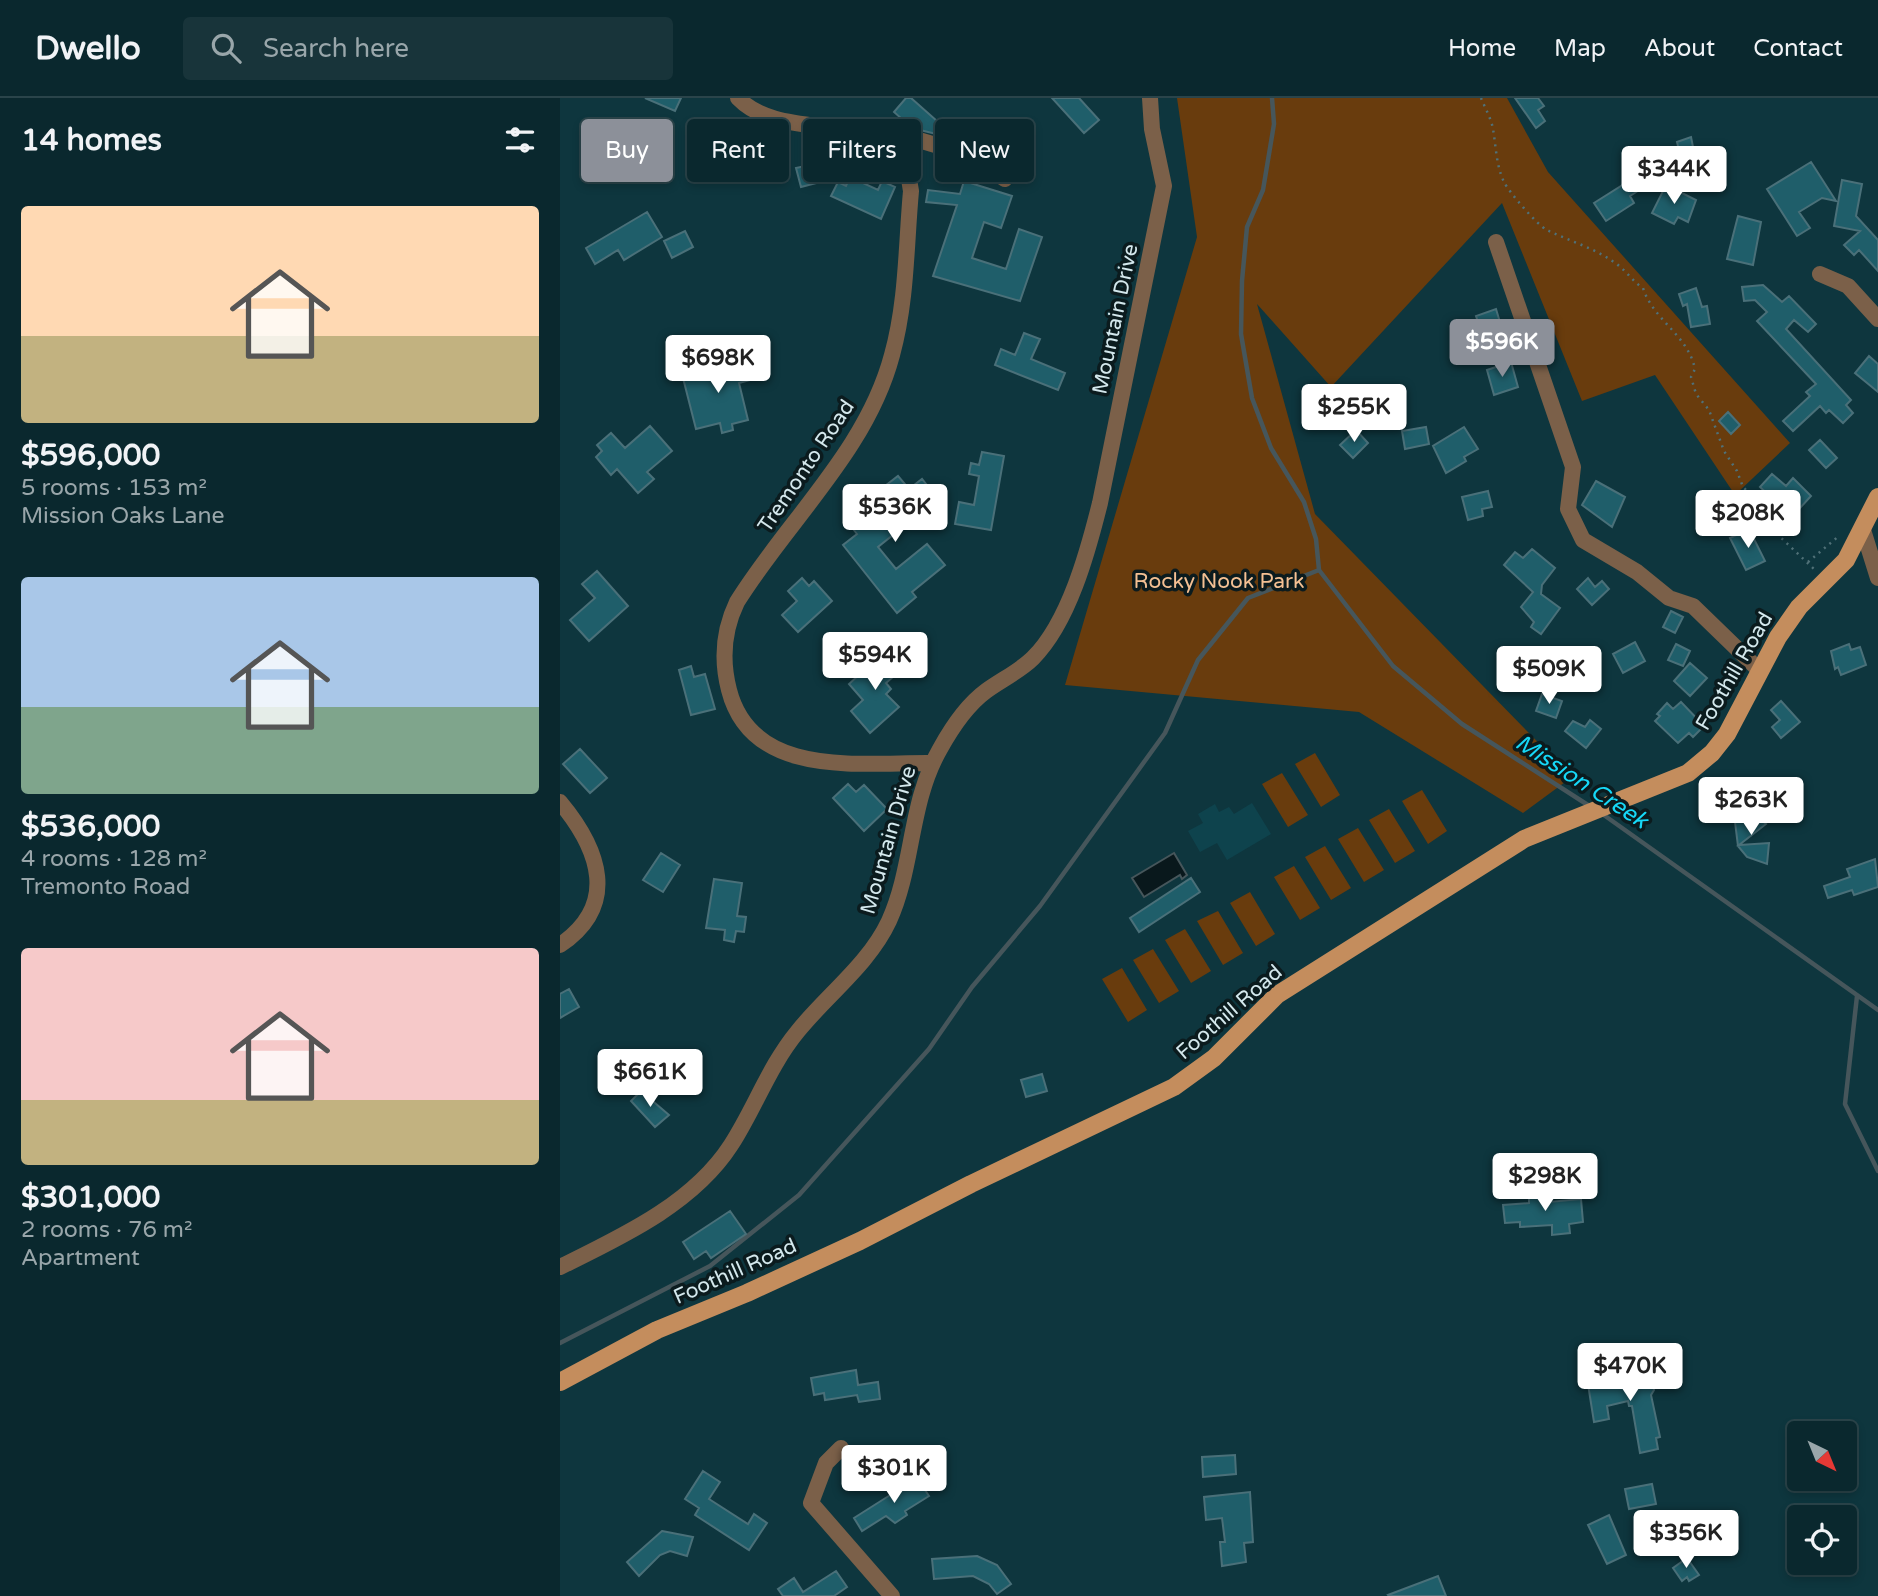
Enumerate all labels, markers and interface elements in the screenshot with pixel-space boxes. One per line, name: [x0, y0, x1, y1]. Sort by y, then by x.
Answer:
search box: [183, 17, 673, 80]
text: Dwello: [35, 29, 141, 68]
icon: search: [207, 29, 245, 67]
text: Search here: [263, 33, 409, 64]
text: Home: [1448, 34, 1516, 63]
text: Map: [1554, 34, 1606, 63]
text: About: [1644, 34, 1715, 63]
text: Contact: [1753, 34, 1843, 63]
chip: Buy: [581, 119, 673, 182]
chip: Rent: [687, 119, 789, 182]
chip: Filters: [803, 119, 921, 182]
chip: New: [935, 119, 1034, 182]
icon: filters: [501, 121, 539, 159]
text: 14 homes: [21, 122, 162, 159]
pin: $344K: [1625, 146, 1723, 206]
text: $344K: [1638, 155, 1710, 183]
street label: Mountain Drive: [1087, 242, 1144, 397]
icon: home: [217, 251, 343, 377]
pin: $596K: [1453, 320, 1551, 379]
text: $596K: [1466, 328, 1538, 356]
pin: $698K: [669, 336, 767, 395]
text: $698K: [682, 344, 754, 372]
pin: $255K: [1305, 384, 1403, 444]
text: $255K: [1318, 393, 1390, 421]
street label: Tremonto Road: [753, 395, 860, 537]
text: $596,000: [21, 437, 160, 474]
text: 5 rooms · 153 m²: [21, 474, 207, 502]
pin: $536K: [846, 484, 944, 544]
pin: $208K: [1699, 490, 1797, 550]
text: $536K: [859, 493, 931, 521]
text: $208K: [1712, 499, 1784, 527]
text: Mission Oaks Lane: [21, 502, 225, 530]
park label: Rocky Nook Park: [1134, 569, 1304, 594]
street label: Foothill Road: [1691, 608, 1778, 735]
icon: home: [217, 622, 343, 748]
pin: $594K: [826, 632, 924, 692]
text: $594K: [839, 641, 911, 669]
pin: $509K: [1500, 646, 1598, 706]
text: $509K: [1513, 655, 1585, 683]
water label: Mission Creek: [1510, 729, 1654, 836]
street label: Mountain Drive: [855, 763, 922, 917]
pin: $263K: [1702, 778, 1800, 837]
text: $263K: [1715, 786, 1787, 814]
text: $536,000: [21, 808, 160, 845]
text: 4 rooms · 128 m²: [21, 845, 207, 873]
text: Tremonto Road: [21, 873, 190, 901]
street label: Foothill Road: [1171, 960, 1287, 1065]
icon: home: [217, 993, 343, 1119]
pin: $661K: [601, 1049, 699, 1109]
text: $661K: [614, 1058, 686, 1086]
pin: $298K: [1496, 1154, 1594, 1213]
text: $298K: [1509, 1162, 1581, 1190]
text: $301,000: [21, 1179, 160, 1216]
text: 2 rooms · 76 m²: [21, 1216, 192, 1244]
street label: Foothill Road: [670, 1233, 801, 1310]
text: Apartment: [21, 1244, 140, 1272]
pin: $470K: [1581, 1344, 1679, 1403]
text: $470K: [1594, 1352, 1666, 1380]
north arrow: [1787, 1421, 1857, 1491]
map controls: [1787, 1421, 1857, 1575]
pin: $301K: [845, 1446, 943, 1505]
text: $301K: [858, 1454, 930, 1482]
button: locate: [1787, 1505, 1857, 1575]
pin: $356K: [1637, 1510, 1735, 1570]
text: $356K: [1650, 1519, 1722, 1547]

